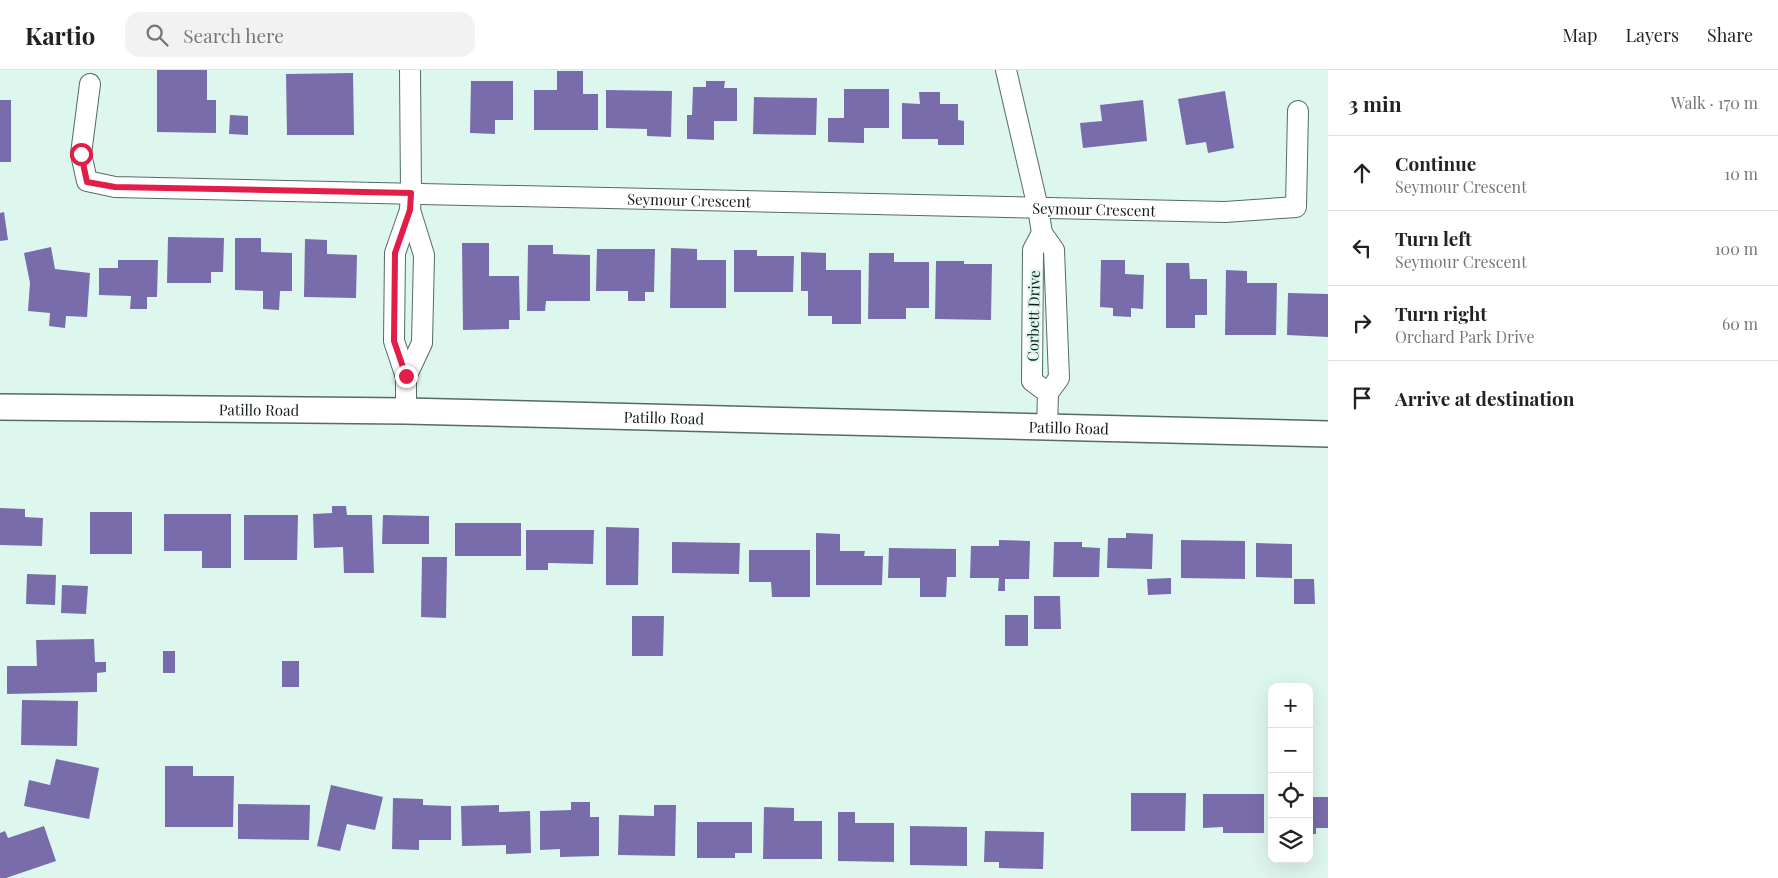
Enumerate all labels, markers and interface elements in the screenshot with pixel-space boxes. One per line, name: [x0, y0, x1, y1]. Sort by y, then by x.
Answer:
search box: [125, 12, 475, 57]
text: Kartio: [25, 19, 95, 51]
icon: search: [143, 21, 171, 49]
text: Search here: [183, 22, 284, 48]
text: Map: [1562, 23, 1597, 47]
text: Layers: [1625, 23, 1679, 47]
text: Share: [1707, 23, 1753, 47]
text: 3 min: [1348, 89, 1402, 117]
text: Walk · 170 m: [1671, 92, 1758, 113]
route start: [70, 143, 93, 166]
text: Continue: [1395, 150, 1476, 176]
icon: ahead: [1348, 159, 1376, 187]
text: 10 m: [1724, 163, 1758, 184]
text: Seymour Crescent: [1395, 176, 1527, 197]
street label: Seymour Crescent: [627, 189, 752, 211]
street label: Seymour Crescent: [1032, 198, 1157, 220]
text: Turn left: [1395, 225, 1472, 251]
icon: left: [1348, 234, 1376, 262]
text: 100 m: [1715, 238, 1758, 259]
text: Seymour Crescent: [1395, 251, 1527, 272]
street label: Corbett Drive: [1022, 270, 1044, 362]
text: Turn right: [1395, 300, 1487, 326]
icon: right: [1348, 309, 1376, 337]
text: 60 m: [1722, 313, 1758, 334]
text: Orchard Park Drive: [1395, 326, 1535, 347]
route end: [395, 365, 418, 388]
icon: arrive: [1348, 384, 1376, 412]
text: Arrive at destination: [1395, 385, 1575, 411]
street label: Patillo Road: [219, 399, 300, 420]
street label: Patillo Road: [623, 406, 705, 428]
street label: Patillo Road: [1028, 417, 1110, 439]
map controls: [1268, 683, 1313, 863]
button: +: [1268, 683, 1313, 728]
button: −: [1268, 728, 1313, 773]
button: locate: [1268, 773, 1313, 818]
button: layers: [1268, 818, 1313, 863]

